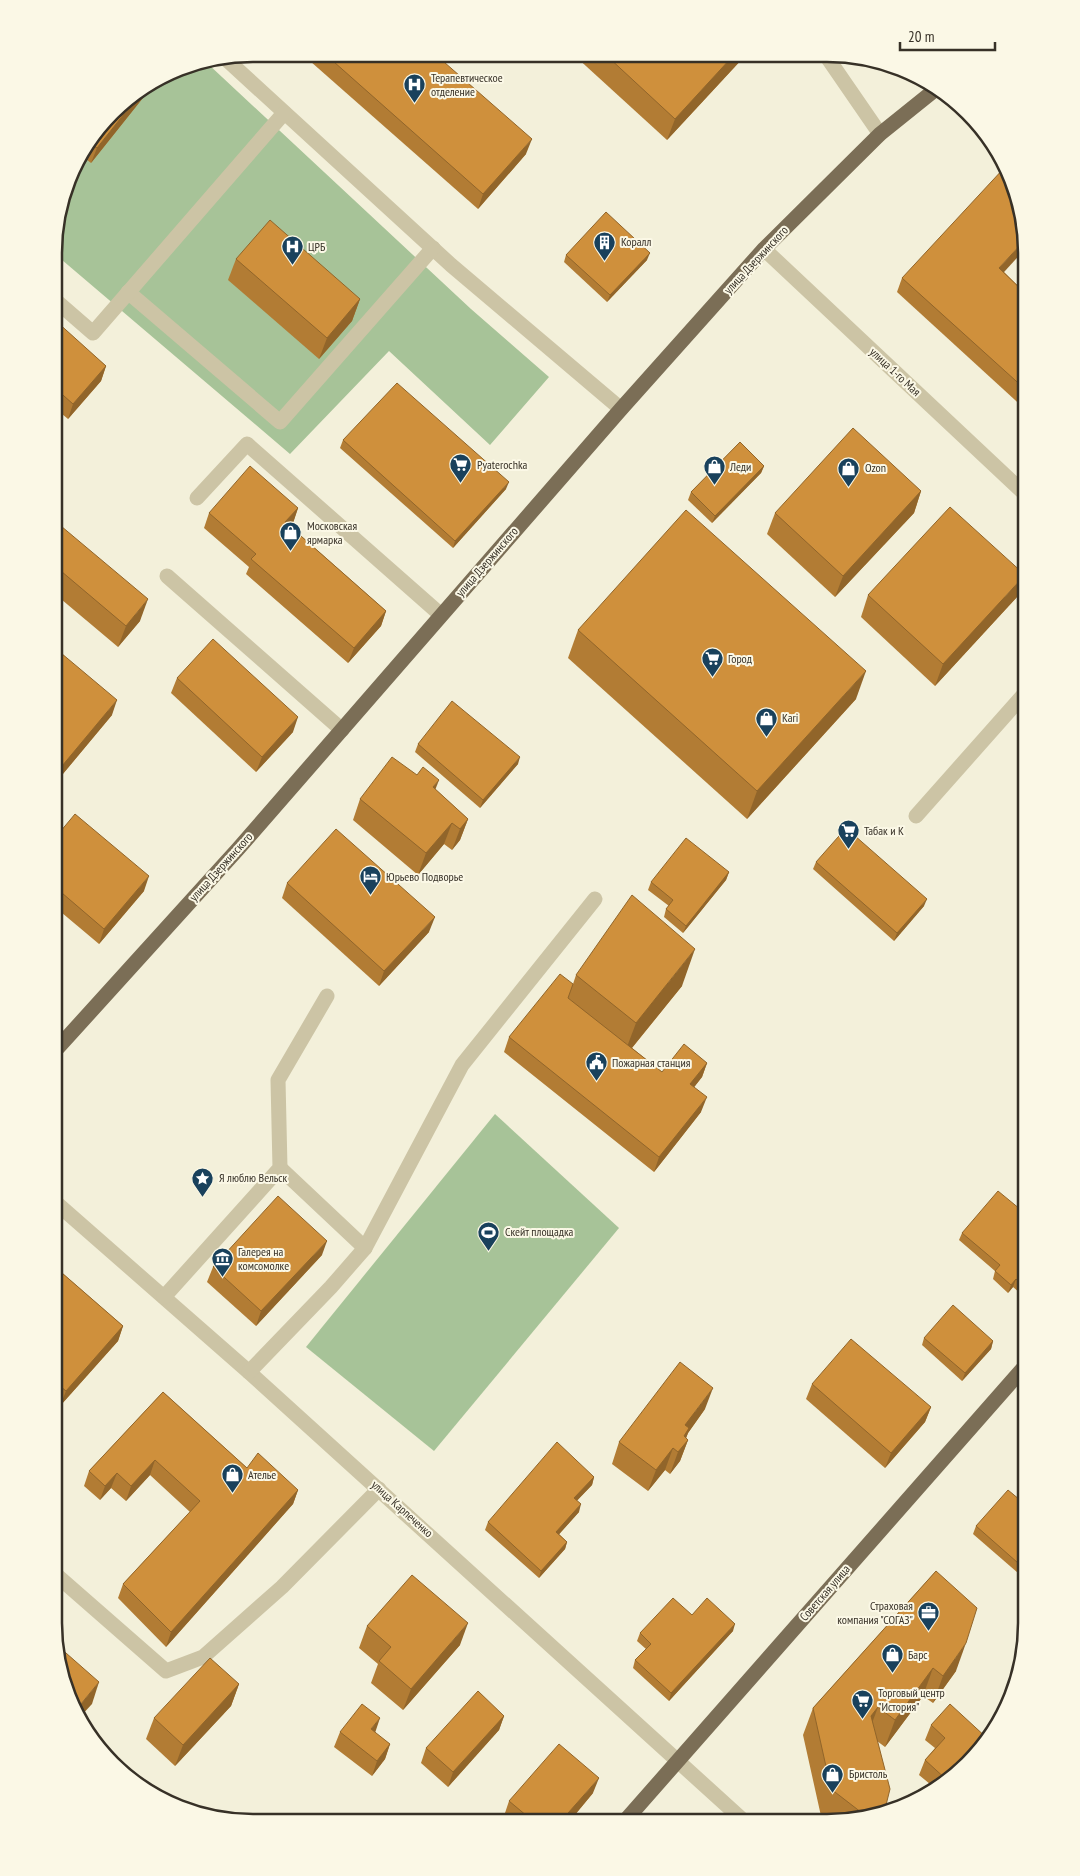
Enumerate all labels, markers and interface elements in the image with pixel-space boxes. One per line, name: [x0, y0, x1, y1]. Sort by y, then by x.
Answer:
scale bar: [900, 20, 995, 52]
text: 20 m: [908, 27, 934, 46]
place label: Терапевтическое отделение: [431, 70, 503, 99]
hospital icon: Терапевтическое отделение: [403, 73, 427, 104]
street label: улица Дзержинского: [720, 223, 791, 297]
building icon: Коралл: [593, 230, 617, 261]
place label: Коралл: [621, 234, 651, 249]
hospital icon: ЦРБ: [280, 235, 304, 266]
place label: ЦРБ: [308, 239, 325, 254]
street label: улица 1-го Мая: [867, 344, 924, 399]
supermarket icon: Pyaterochka: [449, 453, 473, 484]
shop icon: Леди: [702, 455, 726, 486]
shop icon: Ozon: [837, 456, 861, 487]
place label: Pyaterochka: [477, 457, 528, 472]
place label: Леди: [729, 459, 751, 474]
place label: Ozon: [865, 460, 886, 475]
place label: Московская ярмарка: [307, 518, 357, 547]
shop icon: Московская ярмарка: [279, 521, 303, 552]
street label: улица Дзержинского: [452, 524, 521, 600]
supermarket icon: Город: [700, 647, 724, 678]
place label: Город: [728, 651, 753, 666]
shop icon: Kari: [754, 706, 778, 737]
place label: Kari: [782, 710, 798, 725]
supermarket icon: Табак и К: [836, 819, 860, 850]
place label: Табак и К: [864, 823, 904, 838]
street label: улица Дзержинского: [186, 829, 255, 904]
hotel icon: Юрьево Подворье: [358, 865, 382, 896]
place label: Юрьево Подворье: [386, 869, 463, 884]
public building icon: Пожарная станция: [584, 1051, 608, 1082]
place label: Пожарная станция: [612, 1055, 691, 1070]
place icon: Я люблю Вельск: [191, 1166, 215, 1197]
place label: Я люблю Вельск: [219, 1170, 288, 1185]
sports icon: Скейт площадка: [477, 1220, 501, 1251]
place label: Скейт площадка: [505, 1224, 574, 1239]
place label: Галерея на комсомолке: [238, 1244, 289, 1273]
museum icon: Галерея на комсомолке: [210, 1247, 234, 1278]
shop icon: Ателье: [220, 1463, 244, 1494]
place label: Ателье: [248, 1467, 276, 1482]
street label: улица Карпеченко: [368, 1477, 436, 1540]
street label: Советская улица: [796, 1561, 853, 1624]
place label: Страховая компания "СОГАЗ": [837, 1598, 913, 1627]
office icon: Страховая компания "СОГАЗ": [917, 1601, 941, 1632]
shop icon: Барс: [880, 1643, 904, 1674]
place label: Барс: [908, 1647, 928, 1662]
place label: Торговый центр "История": [878, 1685, 945, 1714]
supermarket icon: Торговый центр "История": [850, 1688, 874, 1719]
shop icon: Бристоль: [821, 1762, 845, 1793]
place label: Бристоль: [849, 1766, 888, 1781]

